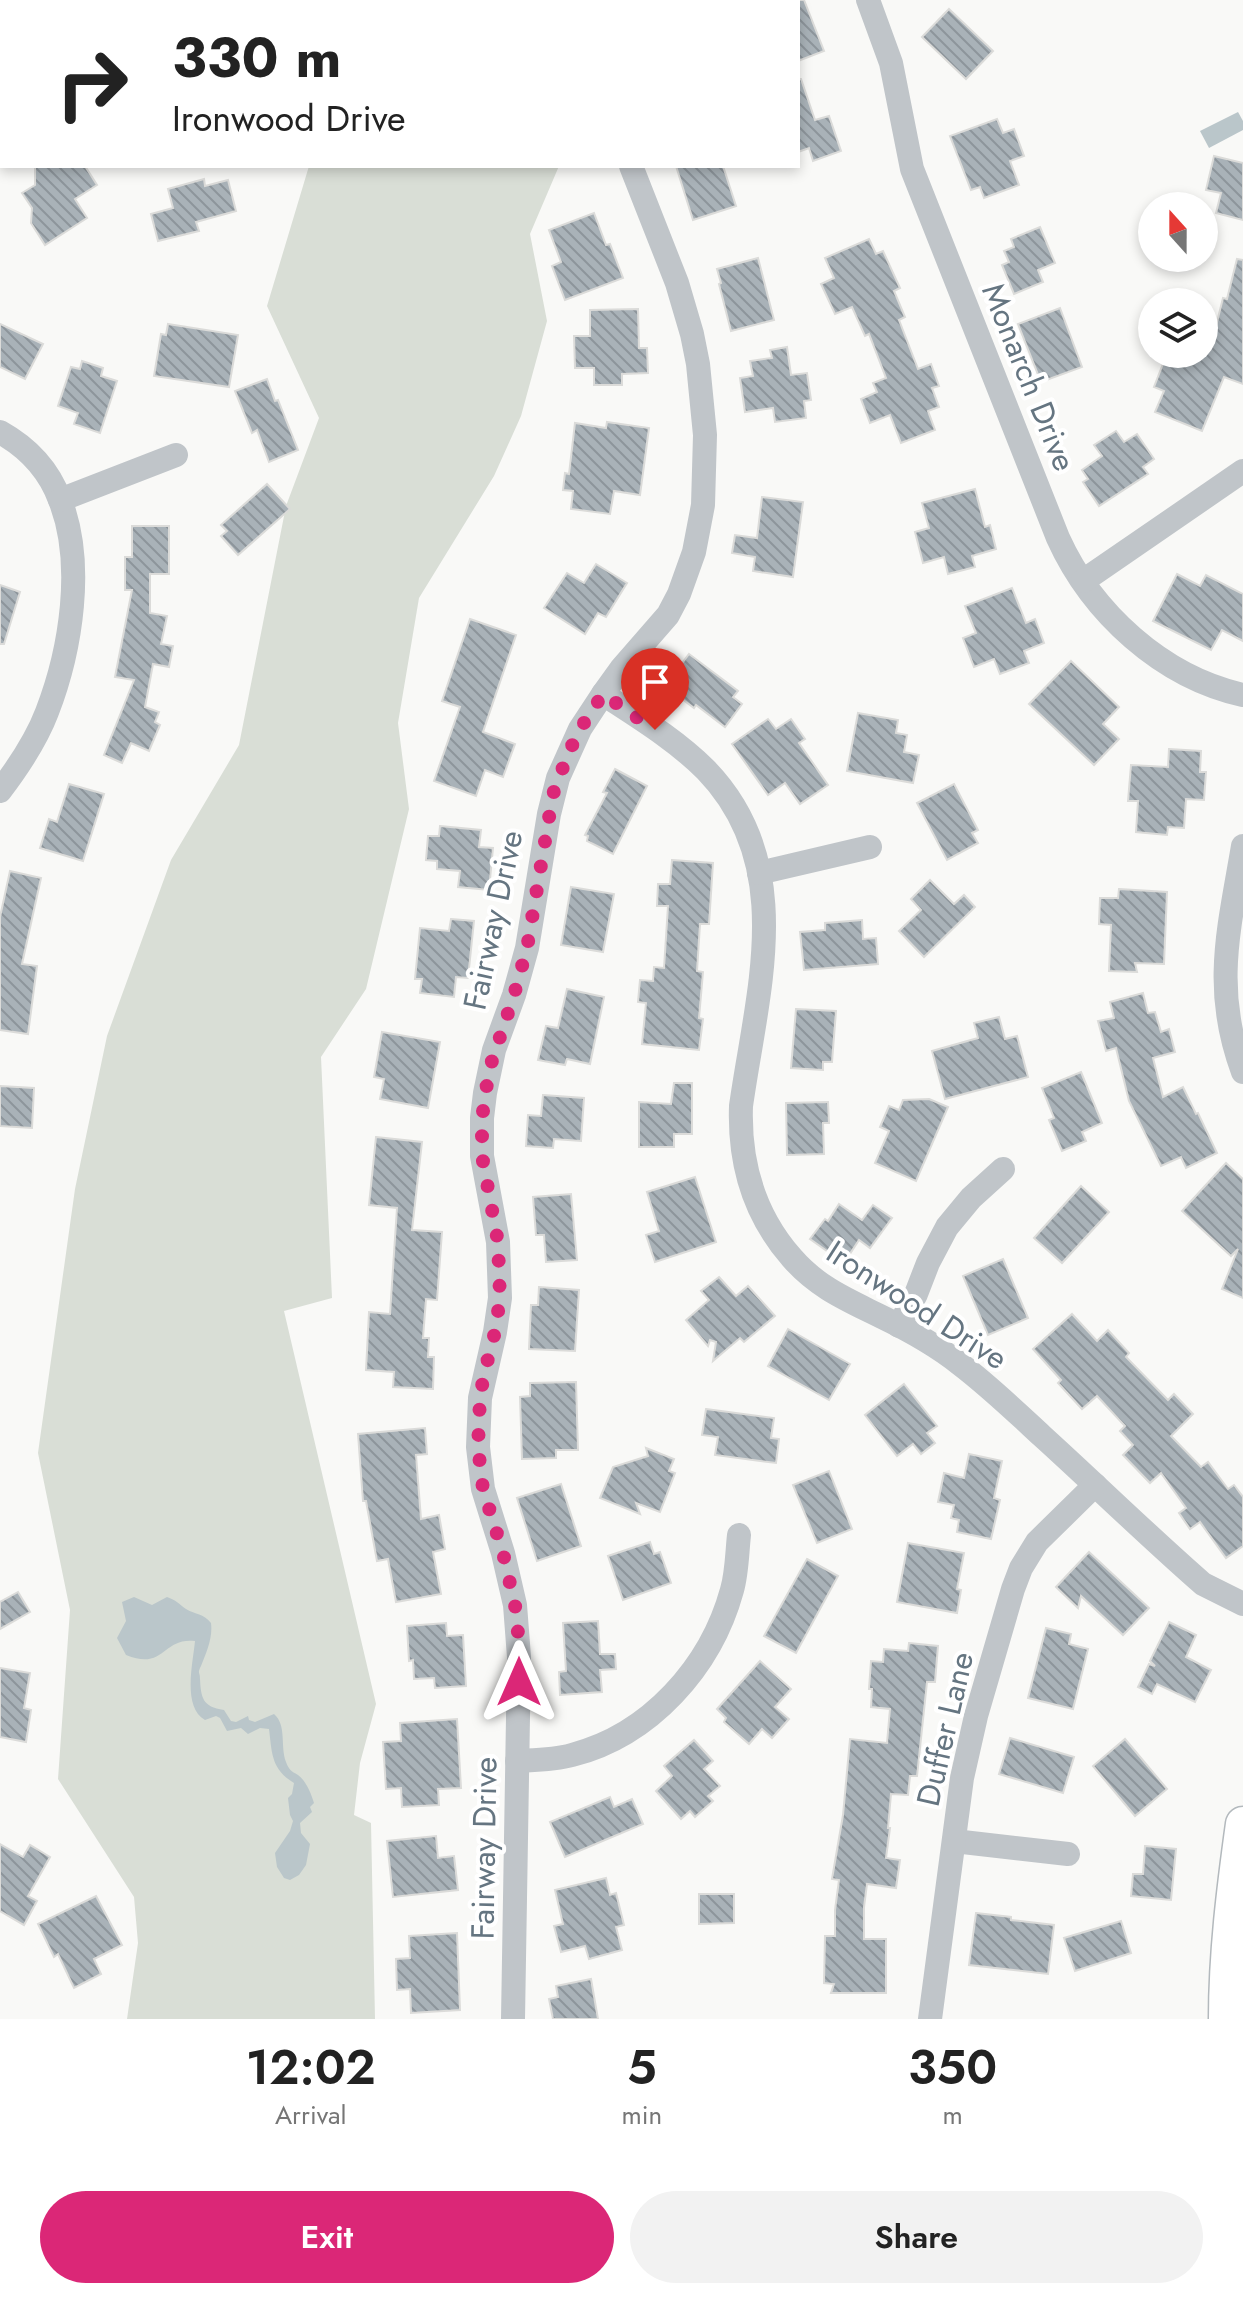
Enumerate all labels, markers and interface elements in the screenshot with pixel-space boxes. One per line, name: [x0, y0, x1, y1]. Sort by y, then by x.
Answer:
text: 330 m: [172, 17, 341, 98]
icon: right: [40, 32, 144, 136]
text: Ironwood Drive: [172, 92, 406, 144]
north arrow: [1138, 192, 1218, 272]
map controls: [1138, 192, 1218, 368]
street label: Monarch Drive: [970, 276, 1088, 478]
button: layers: [1138, 288, 1218, 368]
pin: [621, 648, 689, 730]
icon: arrive: [633, 660, 677, 704]
street label: Fairway Drive: [452, 826, 534, 1014]
street label: Ironwood Drive: [817, 1229, 1017, 1381]
position arrow: [477, 1640, 561, 1724]
street label: Duffer Lane: [905, 1647, 985, 1811]
street label: Fairway Drive: [459, 1756, 509, 1940]
text: 12:02: [246, 2033, 376, 2102]
text: 5: [627, 2033, 657, 2102]
text: 350: [908, 2033, 997, 2102]
text: Arrival: [275, 2096, 347, 2134]
text: min: [621, 2096, 662, 2134]
text: m: [942, 2096, 963, 2134]
button: Exit: [40, 2191, 614, 2283]
button: Share: [630, 2191, 1203, 2283]

